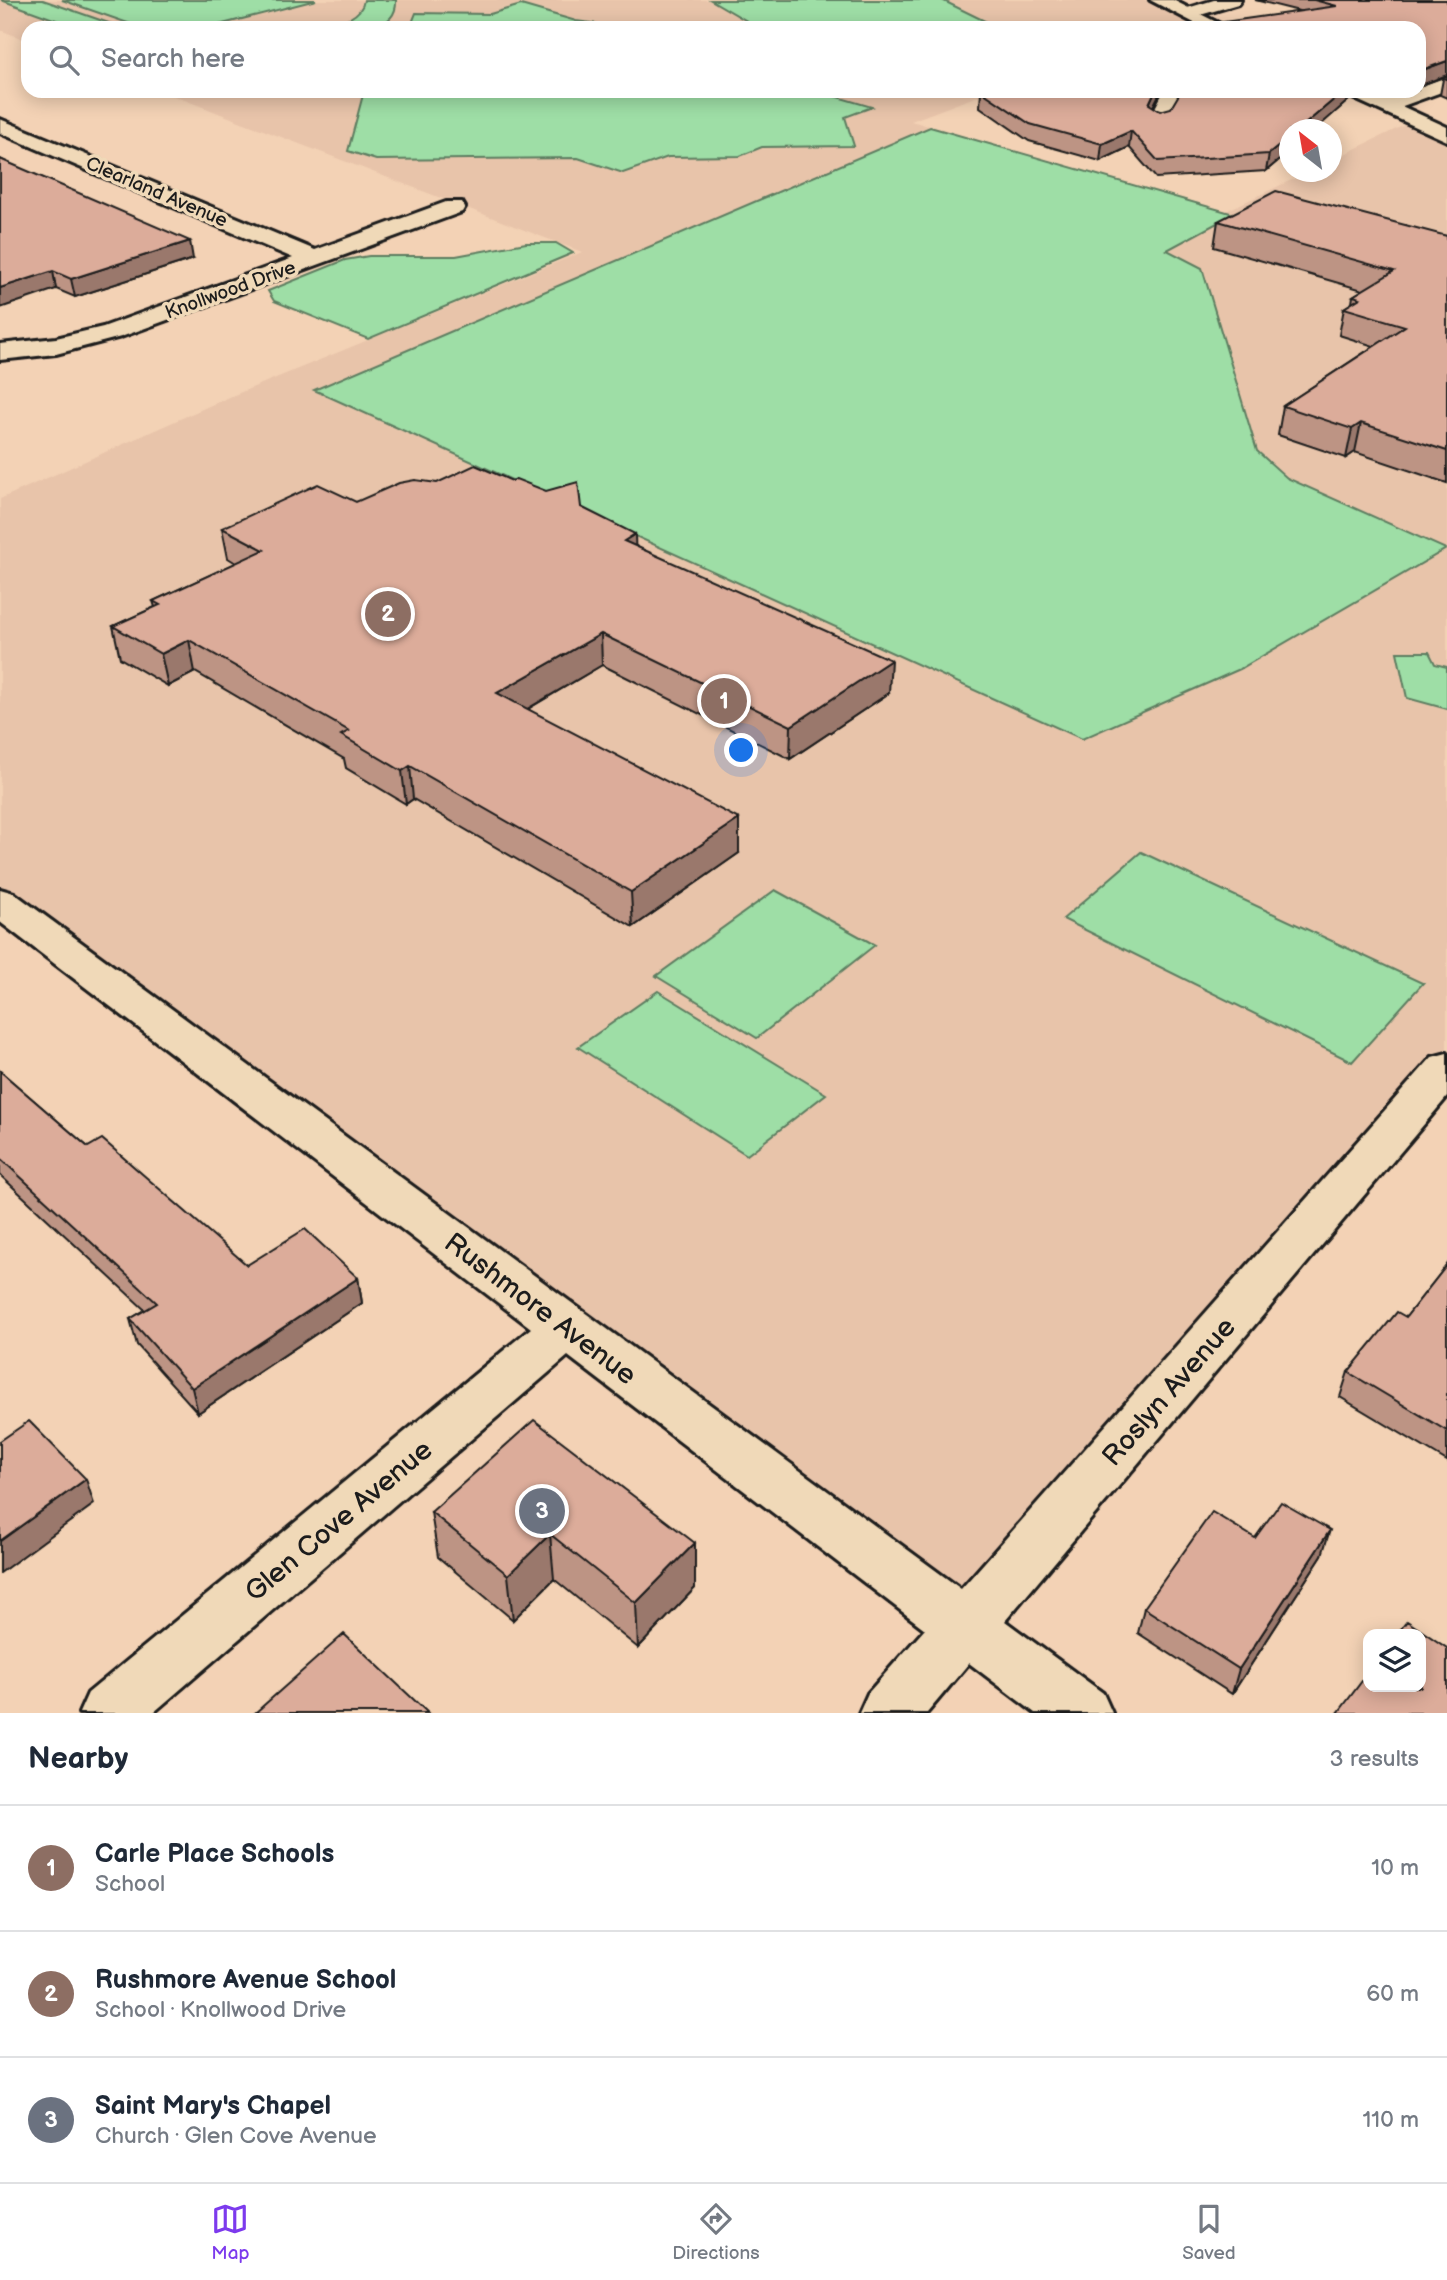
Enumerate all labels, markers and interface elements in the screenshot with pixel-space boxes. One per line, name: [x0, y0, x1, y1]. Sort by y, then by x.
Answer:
search box: [21, 21, 1426, 98]
icon: search: [45, 41, 83, 79]
text: Search here: [101, 44, 245, 75]
north arrow: [1279, 119, 1342, 182]
street label: Clearland Avenue: [82, 152, 231, 233]
street label: Knollwood Drive: [162, 256, 299, 325]
pin: 2: [365, 588, 411, 640]
pin: 1: [701, 675, 747, 727]
your location: [724, 733, 758, 767]
street label: Rushmore Avenue: [438, 1226, 643, 1392]
street label: Roslyn Avenue: [1096, 1311, 1243, 1473]
street label: Glen Cove Avenue: [239, 1433, 439, 1609]
pin: 3: [519, 1485, 565, 1537]
map controls: [1363, 1629, 1426, 1692]
button: layers: [1363, 1629, 1426, 1692]
text: Nearby: [28, 1741, 128, 1777]
text: 3 results: [1330, 1745, 1419, 1773]
text: Carle Place Schools: [95, 1839, 334, 1870]
text: 1: [46, 1854, 56, 1882]
text: 10 m: [1371, 1854, 1419, 1882]
text: School: [95, 1870, 165, 1898]
text: Rushmore Avenue School: [95, 1965, 396, 1996]
text: 2: [44, 1980, 58, 2008]
text: 60 m: [1366, 1980, 1419, 2008]
text: School · Knollwood Drive: [95, 1996, 346, 2024]
text: Saint Mary's Chapel: [95, 2091, 331, 2122]
text: 3: [44, 2106, 58, 2134]
text: 110 m: [1362, 2106, 1419, 2134]
text: Church · Glen Cove Avenue: [95, 2122, 377, 2150]
tab: Map: [211, 2200, 250, 2265]
tab: Directions: [672, 2200, 760, 2265]
tab: Saved: [1182, 2200, 1236, 2265]

